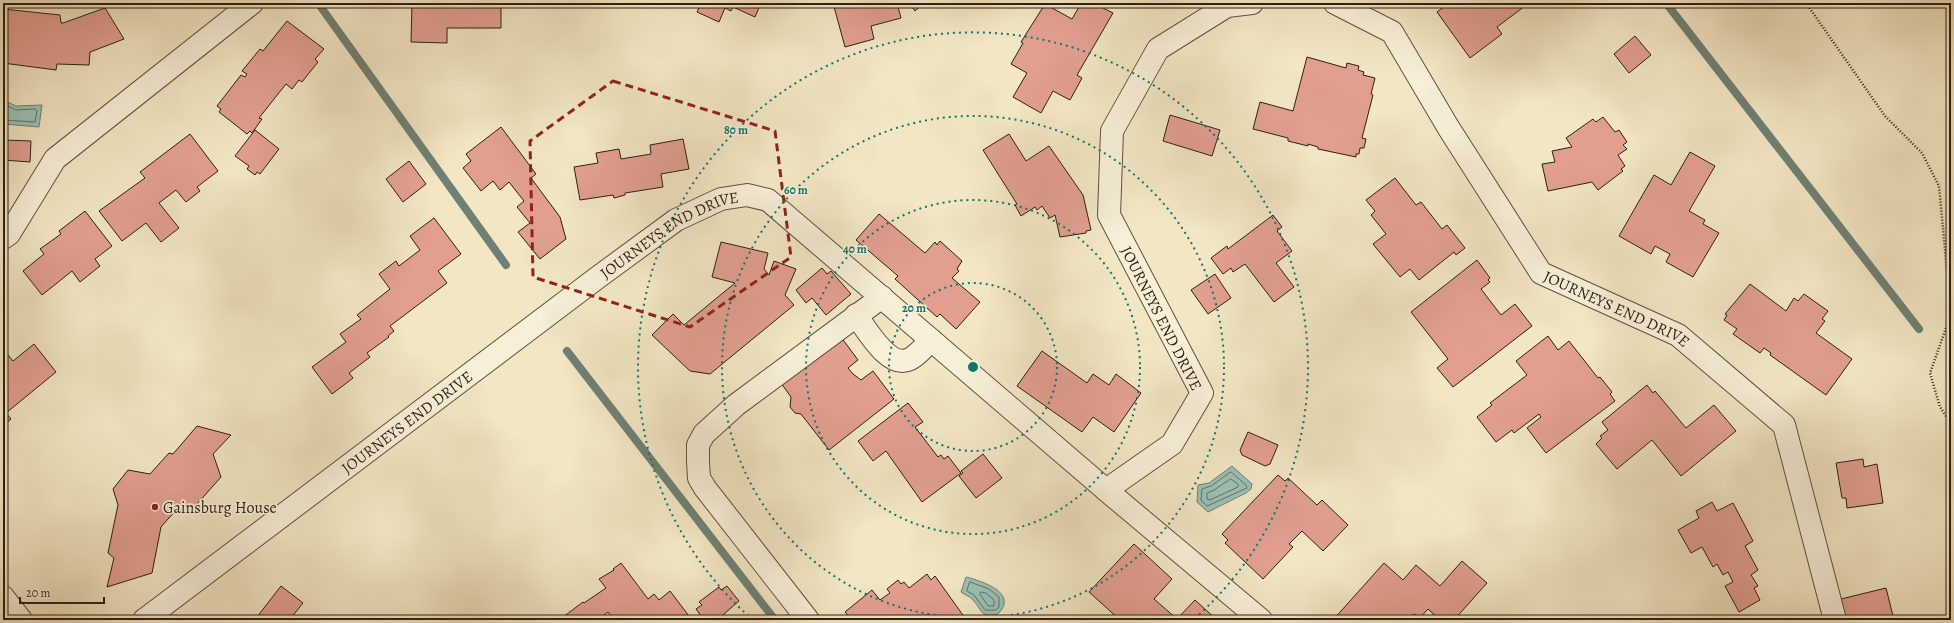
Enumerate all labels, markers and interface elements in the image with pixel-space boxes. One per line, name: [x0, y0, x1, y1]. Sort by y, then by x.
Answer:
text: 80 m: [724, 122, 748, 138]
text: 60 m: [784, 182, 808, 198]
street label: JOURNEYS END DRIVE: [596, 186, 740, 284]
text: 40 m: [843, 241, 867, 257]
street label: JOURNEYS END DRIVE: [1115, 243, 1207, 394]
street label: JOURNEYS END DRIVE: [1540, 266, 1694, 352]
text: 20 m: [902, 300, 926, 316]
centre of rings: [966, 360, 980, 374]
street label: JOURNEYS END DRIVE: [337, 366, 477, 479]
place label: Gainsburg House: [163, 497, 277, 519]
marker: Gainsburg House: [150, 502, 160, 512]
scale bar: [20, 579, 104, 605]
text: 20 m: [26, 585, 50, 601]

